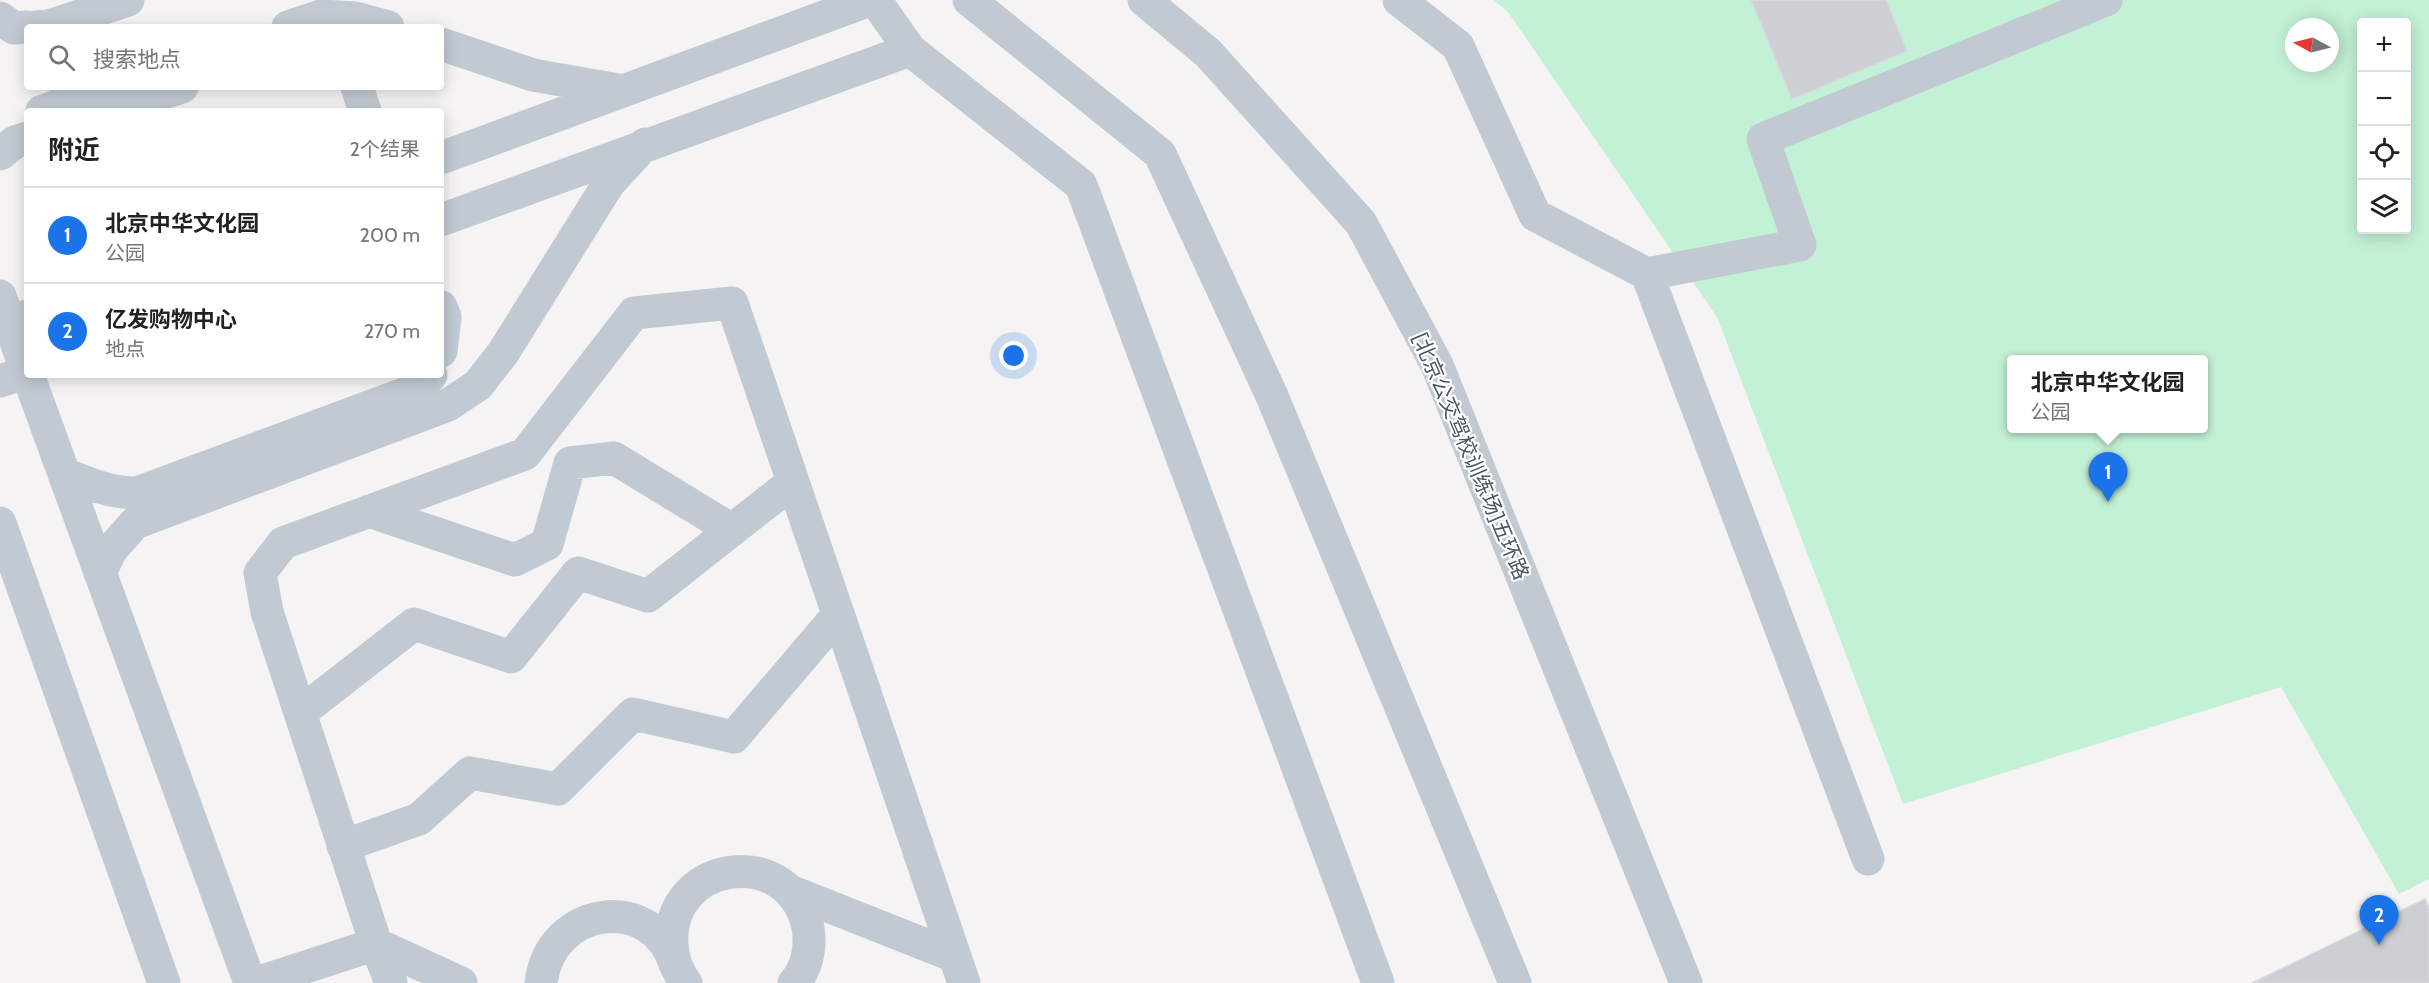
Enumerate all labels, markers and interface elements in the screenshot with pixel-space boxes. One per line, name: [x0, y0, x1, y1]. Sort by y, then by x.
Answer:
north arrow: [2285, 18, 2339, 72]
map controls: [2357, 18, 2411, 234]
button: +: [2357, 18, 2411, 72]
search box: [24, 24, 444, 90]
icon: search: [45, 41, 78, 74]
text: 搜索地点: [93, 46, 181, 73]
button: −: [2357, 72, 2411, 126]
button: locate: [2357, 126, 2411, 180]
text: 附近: [48, 134, 100, 166]
text: 2个结果: [350, 137, 420, 161]
button: layers: [2357, 180, 2411, 234]
text: 北京中华文化园: [105, 210, 259, 237]
text: 1: [64, 223, 71, 247]
text: 200 m: [360, 223, 420, 247]
text: 公园: [105, 241, 145, 265]
text: 亿发购物中心: [105, 306, 237, 333]
text: 2: [62, 319, 73, 343]
text: 270 m: [364, 319, 420, 343]
street label: [北京公交驾校训练场]五环路: [1408, 329, 1534, 583]
text: 地点: [105, 337, 145, 361]
your location: [999, 341, 1028, 370]
popup: [2007, 355, 2208, 433]
text: 北京中华文化园: [2030, 369, 2185, 396]
text: 公园: [2030, 400, 2070, 424]
pin: 1: [2088, 452, 2128, 502]
pin: 2: [2360, 896, 2398, 945]

